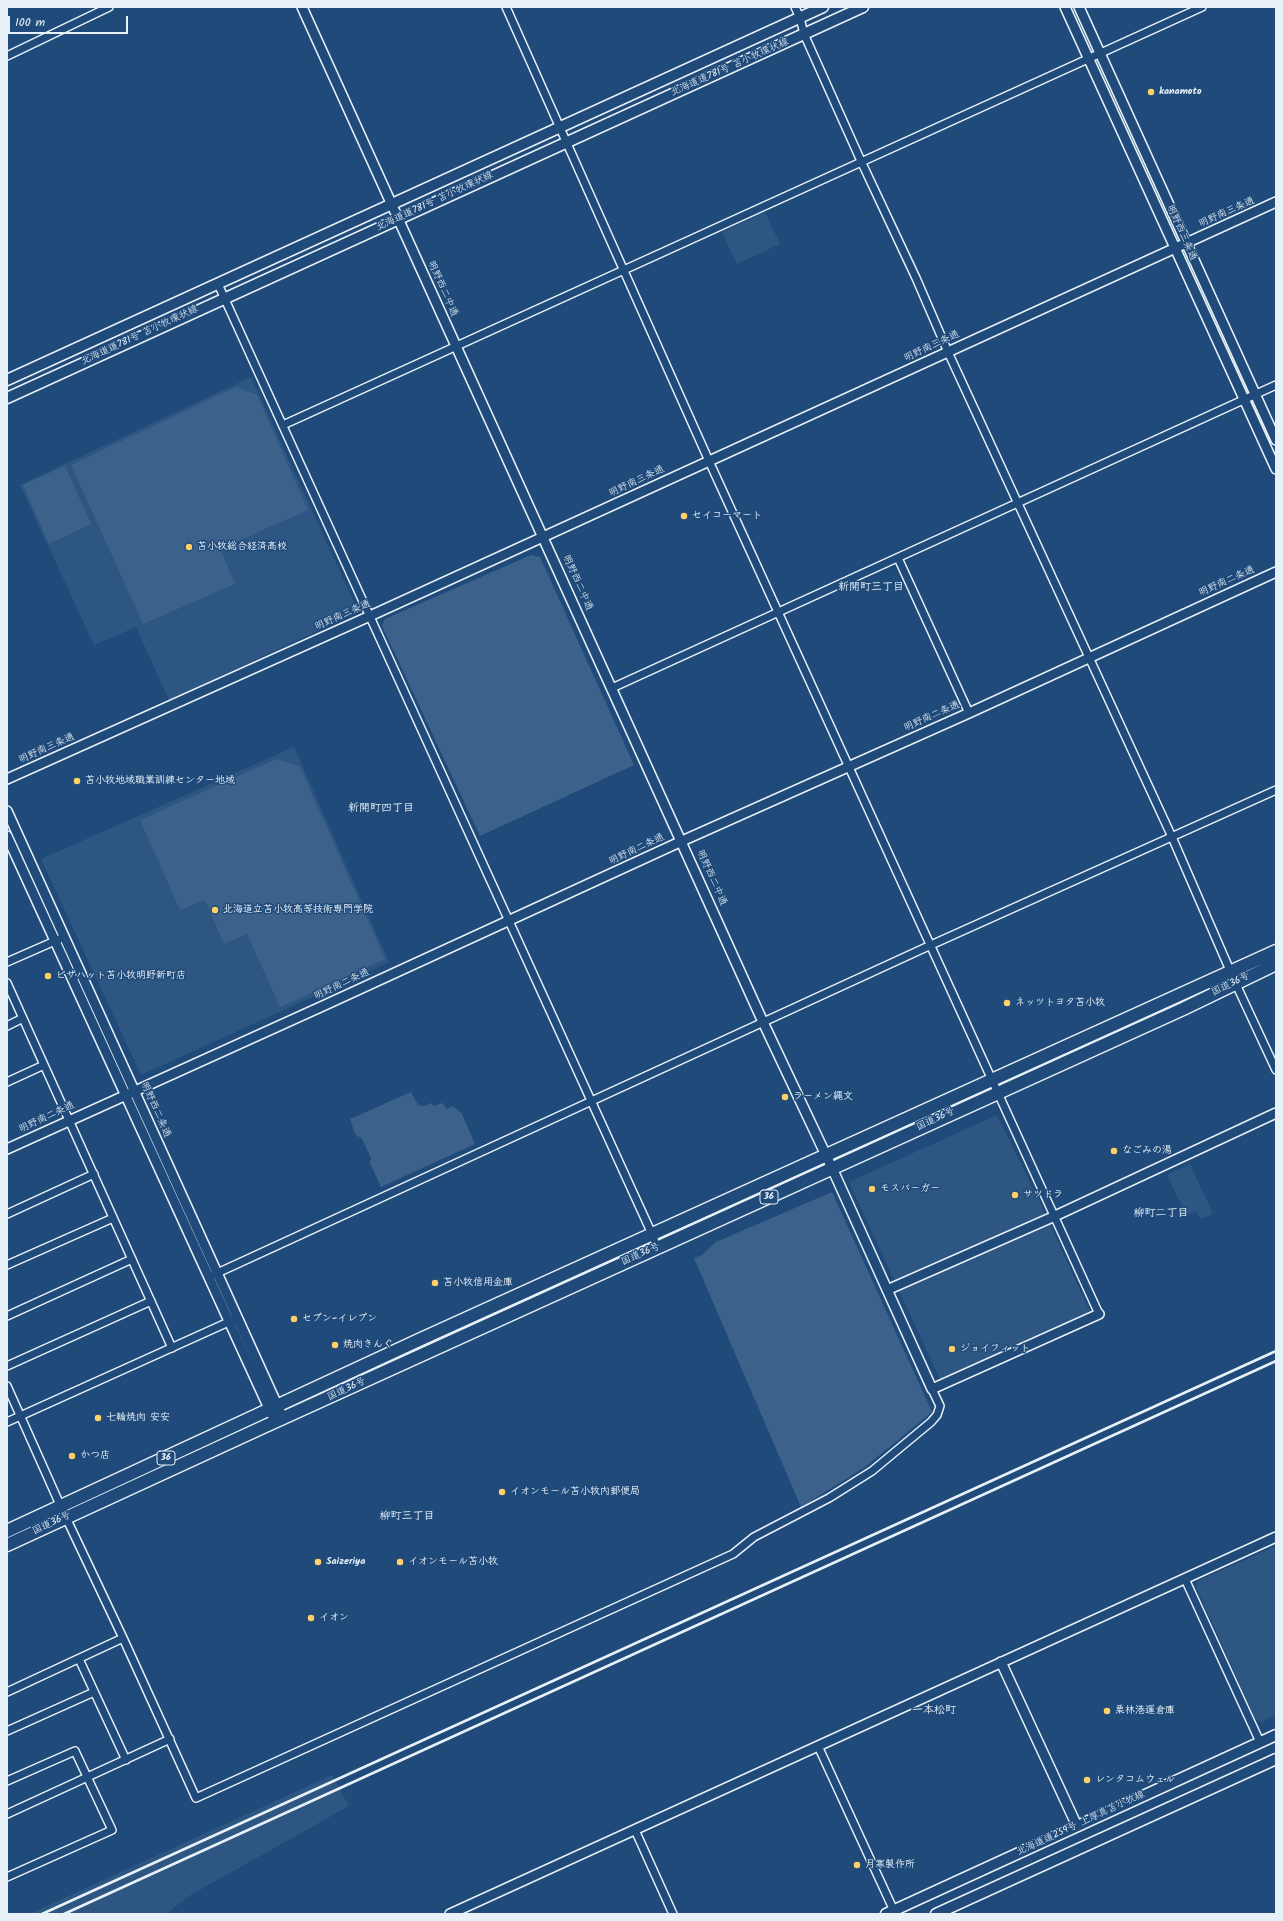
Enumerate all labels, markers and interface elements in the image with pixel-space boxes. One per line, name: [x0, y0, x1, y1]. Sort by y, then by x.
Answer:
scale bar: [10, 8, 130, 34]
text: 100 m: [15, 13, 45, 32]
street label: 北海道道781号 苫小牧環状線: [669, 37, 791, 99]
place label: kanamoto: [1159, 86, 1201, 98]
marker: kanamoto: [1146, 87, 1156, 97]
street label: 北海道道781号 苫小牧環状線: [375, 170, 495, 234]
street label: 明野南三条通: [1197, 195, 1257, 231]
street label: 明野西三条通: [1163, 203, 1199, 263]
street label: 明野西二中通: [424, 259, 460, 319]
street label: 北海道道781号 苫小牧環状線: [80, 304, 200, 368]
street label: 明野南三条通: [902, 329, 962, 365]
street label: 明野南三条通: [607, 464, 667, 500]
place label: セイコーマート: [692, 510, 762, 522]
marker: セイコーマート: [679, 511, 689, 521]
place label: 苫小牧総合経済高校: [197, 541, 287, 553]
marker: 苫小牧総合経済高校: [184, 542, 194, 552]
street label: 明野西二中通: [559, 553, 595, 613]
street label: 明野南二条通: [1197, 564, 1257, 600]
district label: 新開町三丁目: [838, 581, 904, 595]
street label: 明野南三条通: [313, 598, 373, 634]
street label: 明野南二条通: [902, 699, 962, 735]
street label: 明野南三条通: [17, 731, 77, 767]
place label: 苫小牧地域職業訓練センター地域: [85, 775, 235, 787]
marker: 苫小牧地域職業訓練センター地域: [72, 776, 82, 786]
district label: 新開町四丁目: [348, 802, 414, 816]
street label: 明野南二条通: [607, 832, 667, 868]
street label: 明野西二中通: [693, 848, 729, 908]
place label: 北海道立苫小牧高等技術専門学院: [223, 904, 373, 916]
marker: 北海道立苫小牧高等技術専門学院: [210, 905, 220, 915]
street label: 明野南二条通: [312, 967, 372, 1003]
place label: ピザハット苫小牧明野新町店: [56, 970, 186, 982]
marker: ピザハット苫小牧明野新町店: [43, 971, 53, 981]
street label: 国道36号: [1210, 971, 1252, 999]
place label: ネッツトヨタ苫小牧: [1015, 997, 1105, 1009]
marker: ネッツトヨタ苫小牧: [1002, 998, 1012, 1008]
street label: 明野西二条通: [137, 1080, 173, 1140]
place label: ラーメン縄文: [793, 1091, 853, 1103]
marker: ラーメン縄文: [780, 1092, 790, 1102]
street label: 明野南二条通: [17, 1100, 77, 1136]
street label: 国道36号: [915, 1106, 957, 1134]
place label: なごみの湯: [1122, 1145, 1172, 1157]
marker: なごみの湯: [1109, 1146, 1119, 1156]
place label: モスバーガー: [880, 1183, 940, 1195]
marker: モスバーガー: [867, 1184, 877, 1194]
place label: サツドラ: [1023, 1189, 1063, 1201]
road number: 36: [760, 1190, 778, 1204]
marker: サツドラ: [1010, 1190, 1020, 1200]
district label: 柳町二丁目: [1134, 1207, 1188, 1221]
street label: 国道36号: [620, 1241, 662, 1269]
place label: 苫小牧信用金庫: [443, 1277, 513, 1289]
marker: 苫小牧信用金庫: [430, 1278, 440, 1288]
place label: セブン-イレブン: [302, 1313, 377, 1325]
marker: セブン-イレブン: [289, 1314, 299, 1324]
place label: 焼肉きんぐ: [343, 1339, 393, 1351]
marker: 焼肉きんぐ: [330, 1340, 340, 1350]
place label: ジョイフィット: [960, 1343, 1030, 1355]
marker: ジョイフィット: [947, 1344, 957, 1354]
street label: 国道36号: [326, 1376, 368, 1404]
place label: 七輪焼肉 安安: [106, 1412, 170, 1424]
marker: 七輪焼肉 安安: [93, 1413, 103, 1423]
place label: かつ店: [80, 1450, 110, 1462]
marker: かつ店: [67, 1451, 77, 1461]
road number: 36: [157, 1451, 175, 1465]
place label: イオンモール苫小牧内郵便局: [510, 1486, 640, 1498]
marker: イオンモール苫小牧内郵便局: [497, 1487, 507, 1497]
street label: 国道36号: [31, 1510, 73, 1538]
district label: 柳町三丁目: [380, 1510, 434, 1524]
place label: Saizeriya: [326, 1556, 365, 1568]
place label: イオンモール苫小牧: [408, 1556, 498, 1568]
marker: Saizeriya: [313, 1557, 323, 1567]
marker: イオンモール苫小牧: [395, 1557, 405, 1567]
place label: イオン: [319, 1612, 349, 1624]
marker: イオン: [306, 1613, 316, 1623]
district label: 一本松町: [912, 1704, 956, 1718]
place label: 栗林港運倉庫: [1115, 1705, 1175, 1717]
marker: 栗林港運倉庫: [1102, 1706, 1112, 1716]
place label: レンタコムウェル: [1095, 1774, 1175, 1786]
marker: レンタコムウェル: [1082, 1775, 1092, 1785]
street label: 北海道道259号 上厚真苫小牧線: [1015, 1789, 1147, 1859]
place label: 月寒製作所: [865, 1859, 915, 1871]
marker: 月寒製作所: [852, 1860, 862, 1870]

